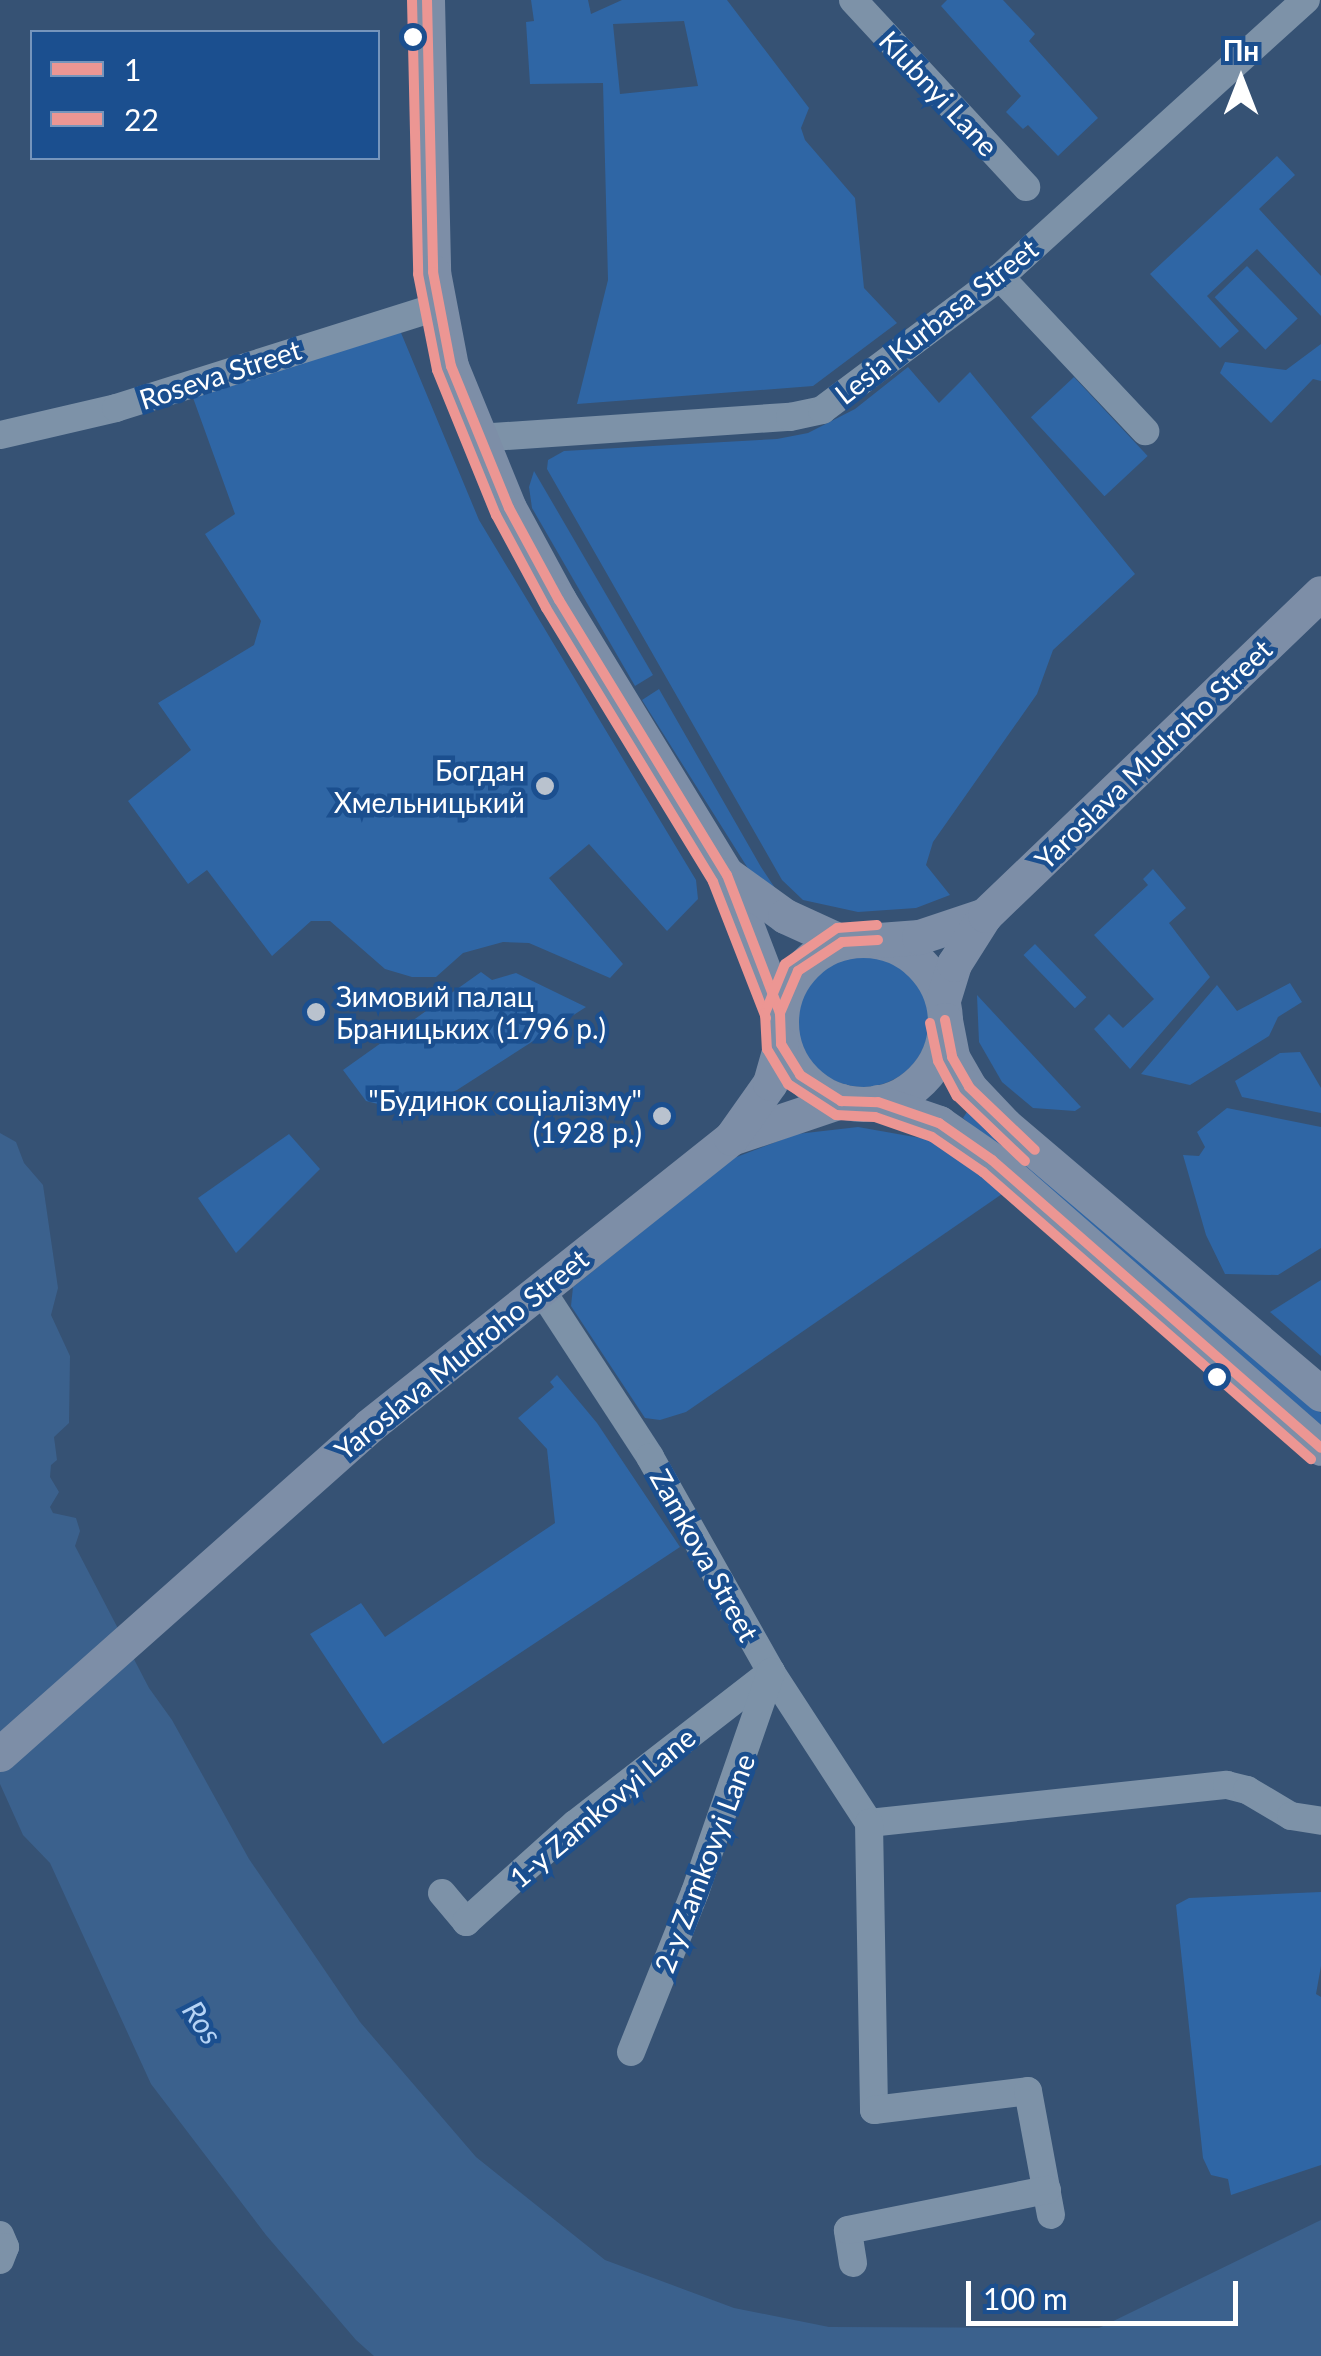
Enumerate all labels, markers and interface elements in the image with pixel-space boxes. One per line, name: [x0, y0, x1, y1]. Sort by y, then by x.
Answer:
street label: Klubnyi Lane: [873, 23, 1005, 163]
unlabelled marker: [403, 27, 423, 47]
legend: [30, 30, 380, 160]
north arrow: [1191, 30, 1291, 130]
text: Пн: [1223, 33, 1259, 67]
text: 1: [124, 51, 141, 87]
text: 22: [124, 101, 159, 137]
street label: Lesia Kurbasa Street: [828, 231, 1044, 411]
street label: Roseva Street: [135, 332, 305, 416]
street label: Yaroslava Mudroho Street: [1028, 632, 1278, 876]
place label: Богдан Хмельницький: [334, 753, 525, 819]
marker: Богдан Хмельницький: [534, 775, 556, 797]
place label: Зимовий палац Браницьких (1796 р.): [336, 979, 606, 1045]
marker: Зимовий палац Браницьких (1796 р.): [305, 1001, 327, 1023]
place label: "Будинок соціалізму" (1928 р.): [368, 1083, 642, 1149]
marker: "Будинок соціалізму" (1928 р.): [651, 1105, 673, 1127]
street label: Yaroslava Mudroho Street: [328, 1241, 594, 1467]
unlabelled marker: [1207, 1367, 1227, 1387]
street label: Zamkova Street: [644, 1463, 766, 1647]
street label: 1-y Zamkovyi Lane: [502, 1719, 702, 1895]
street label: 2-y Zamkovyi Lane: [647, 1749, 761, 1977]
water label: Ros: [176, 1994, 230, 2050]
scale bar: [971, 2261, 1244, 2323]
text: 100 m: [983, 2280, 1068, 2316]

